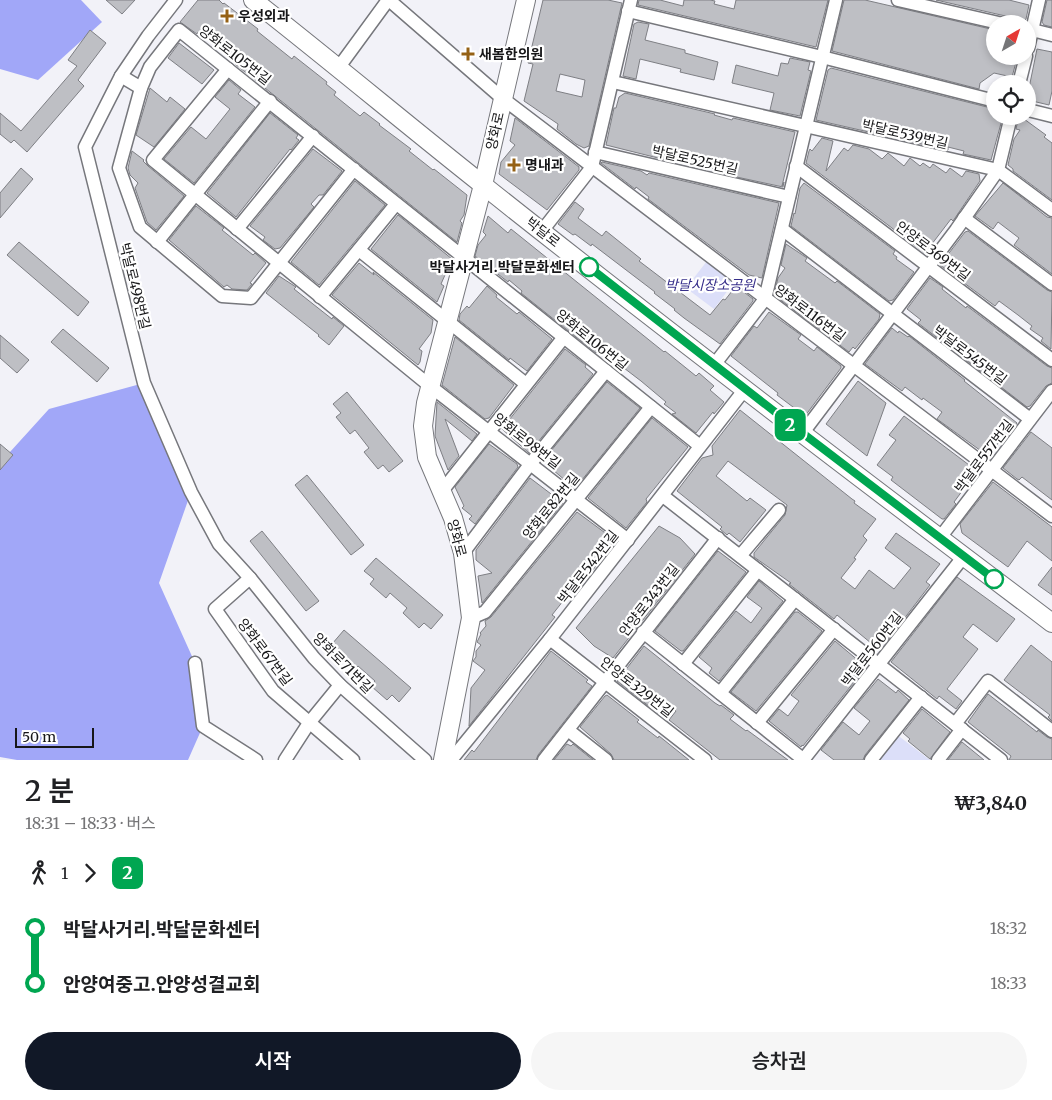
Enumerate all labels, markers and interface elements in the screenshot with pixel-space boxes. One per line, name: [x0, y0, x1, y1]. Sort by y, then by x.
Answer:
place label: 우성외과: [238, 7, 290, 25]
marker: 우성외과: [220, 9, 234, 23]
north arrow: [986, 15, 1036, 65]
map controls: [986, 15, 1036, 125]
street label: 양화로105번길: [195, 21, 275, 89]
place label: 새봄한의원: [479, 45, 543, 63]
marker: 새봄한의원: [461, 47, 475, 61]
button: locate: [986, 75, 1036, 125]
street label: 양화로: [482, 110, 508, 152]
street label: 박달로539번길: [860, 115, 950, 153]
street label: 박달로525번길: [650, 141, 740, 179]
place label: 명내과: [525, 156, 564, 174]
marker: 명내과: [507, 158, 521, 172]
street label: 박달로: [522, 213, 564, 251]
street label: 안양로369번길: [892, 217, 974, 285]
street label: 박달로498번길: [116, 241, 154, 331]
marker: 박달사거리.박달문화센터: [579, 257, 599, 277]
place label: 박달사거리.박달문화센터: [429, 258, 575, 276]
park label: 박달시장소공원: [665, 276, 756, 294]
street label: 양화로116번길: [771, 280, 849, 346]
street label: 양화로106번길: [552, 305, 632, 375]
street label: 박달로545번길: [929, 321, 1011, 389]
street label: 양화로98번길: [490, 409, 564, 473]
line badge: 2: [774, 409, 806, 441]
text: 2: [785, 413, 795, 436]
street label: 박달로557번길: [951, 416, 1017, 496]
street label: 양화로82번길: [519, 469, 583, 543]
street label: 양화로: [443, 517, 471, 559]
street label: 박달로542번길: [554, 527, 622, 607]
street label: 안양로343번길: [615, 560, 683, 640]
unlabelled marker: [984, 569, 1004, 589]
street label: 박달로560번길: [837, 608, 907, 690]
street label: 양화로67번길: [234, 615, 296, 689]
street label: 양화로71번길: [309, 629, 377, 697]
street label: 안양로329번길: [597, 653, 677, 721]
scale bar: [15, 725, 94, 748]
text: 50 m: [22, 728, 56, 746]
text: 2 분: [25, 773, 74, 809]
text: ₩3,840: [954, 791, 1027, 815]
text: 18:31 – 18:33 · 버스: [25, 813, 156, 833]
icon: walk: [25, 859, 53, 887]
icon: forward: [76, 859, 104, 887]
text: 2: [122, 861, 133, 884]
text: 1: [61, 863, 68, 883]
text: 박달사거리.박달문화센터: [63, 917, 261, 941]
text: 18:32: [990, 918, 1027, 938]
text: 안양여중고.안양성결교회: [63, 972, 261, 996]
text: 18:33: [990, 973, 1027, 993]
button: 시작: [25, 1032, 521, 1090]
button: 승차권: [531, 1032, 1027, 1090]

